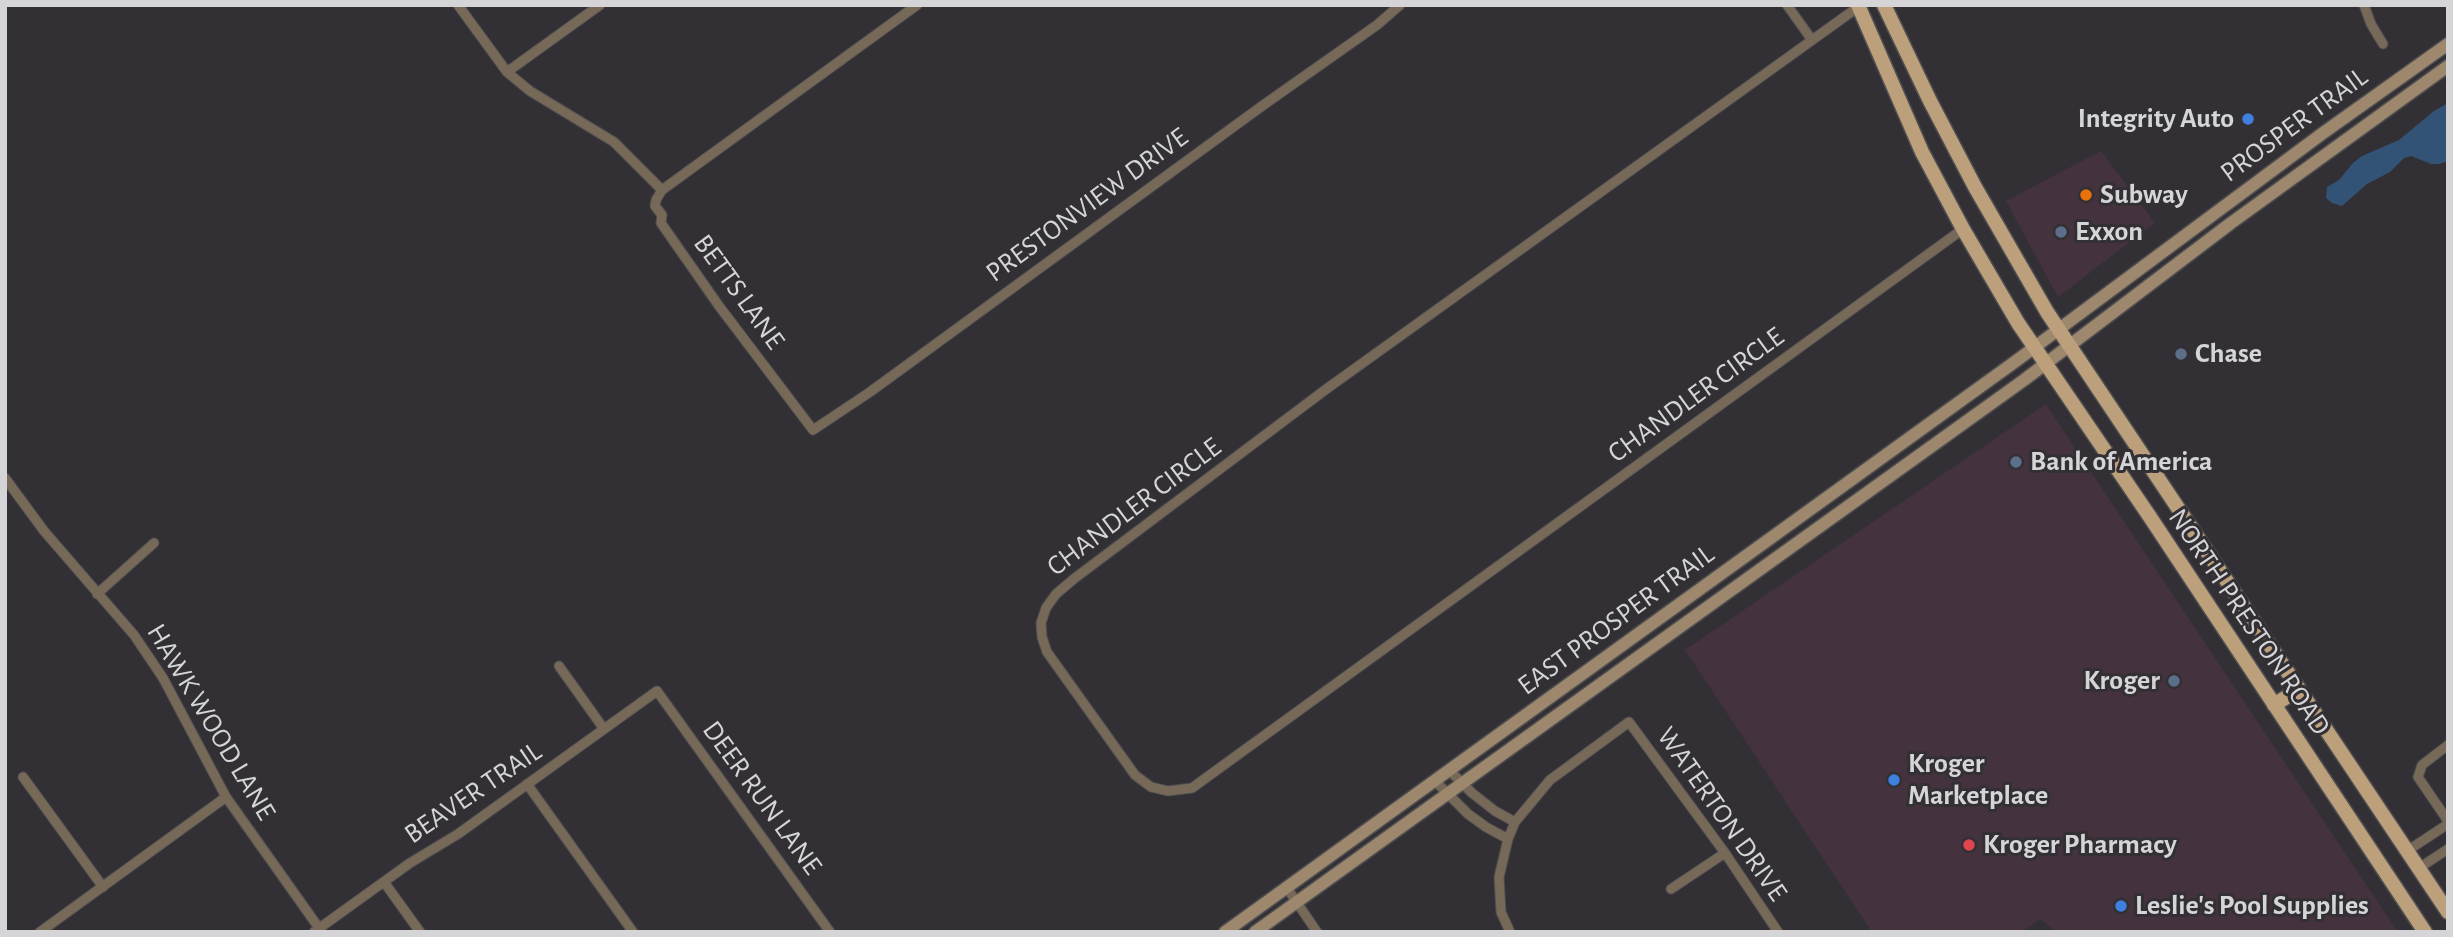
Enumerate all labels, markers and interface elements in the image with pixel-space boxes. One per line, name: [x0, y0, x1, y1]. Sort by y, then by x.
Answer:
street label: PROSPER TRAIL: [2214, 60, 2374, 190]
place label: Integrity Auto: [2078, 102, 2234, 136]
marker: Integrity Auto: [2240, 111, 2256, 127]
street label: PRESTONVIEW DRIVE: [979, 120, 1195, 290]
place label: Subway: [2100, 178, 2188, 212]
marker: Subway: [2078, 187, 2094, 203]
place label: Exxon: [2075, 215, 2143, 249]
marker: Exxon: [2053, 224, 2069, 240]
street label: BETTS LANE: [686, 228, 792, 356]
street label: CHANDLER CIRCLE: [1601, 320, 1791, 470]
place label: Chase: [2195, 337, 2262, 371]
marker: Chase: [2173, 346, 2189, 362]
street label: CHANDLER CIRCLE: [1040, 431, 1228, 583]
place label: Bank of America: [2030, 445, 2213, 479]
marker: Bank of America: [2008, 454, 2024, 470]
street label: NORTH PRESTON ROAD: [2161, 502, 2337, 742]
street label: EAST PROSPER TRAIL: [1511, 538, 1721, 702]
street label: HAWK WOOD LANE: [139, 618, 283, 826]
place label: Kroger: [2083, 664, 2160, 698]
marker: Kroger: [2166, 673, 2182, 689]
street label: DEER RUN LANE: [695, 715, 829, 881]
street label: WATERTON DRIVE: [1649, 720, 1795, 908]
street label: BEAVER TRAIL: [398, 735, 548, 851]
place label: Kroger Marketplace: [1908, 747, 2048, 813]
marker: Kroger Marketplace: [1886, 772, 1902, 788]
place label: Kroger Pharmacy: [1983, 828, 2177, 862]
marker: Kroger Pharmacy: [1961, 837, 1977, 853]
place label: Leslie's Pool Supplies: [2135, 889, 2369, 923]
marker: Leslie's Pool Supplies: [2113, 898, 2129, 914]

